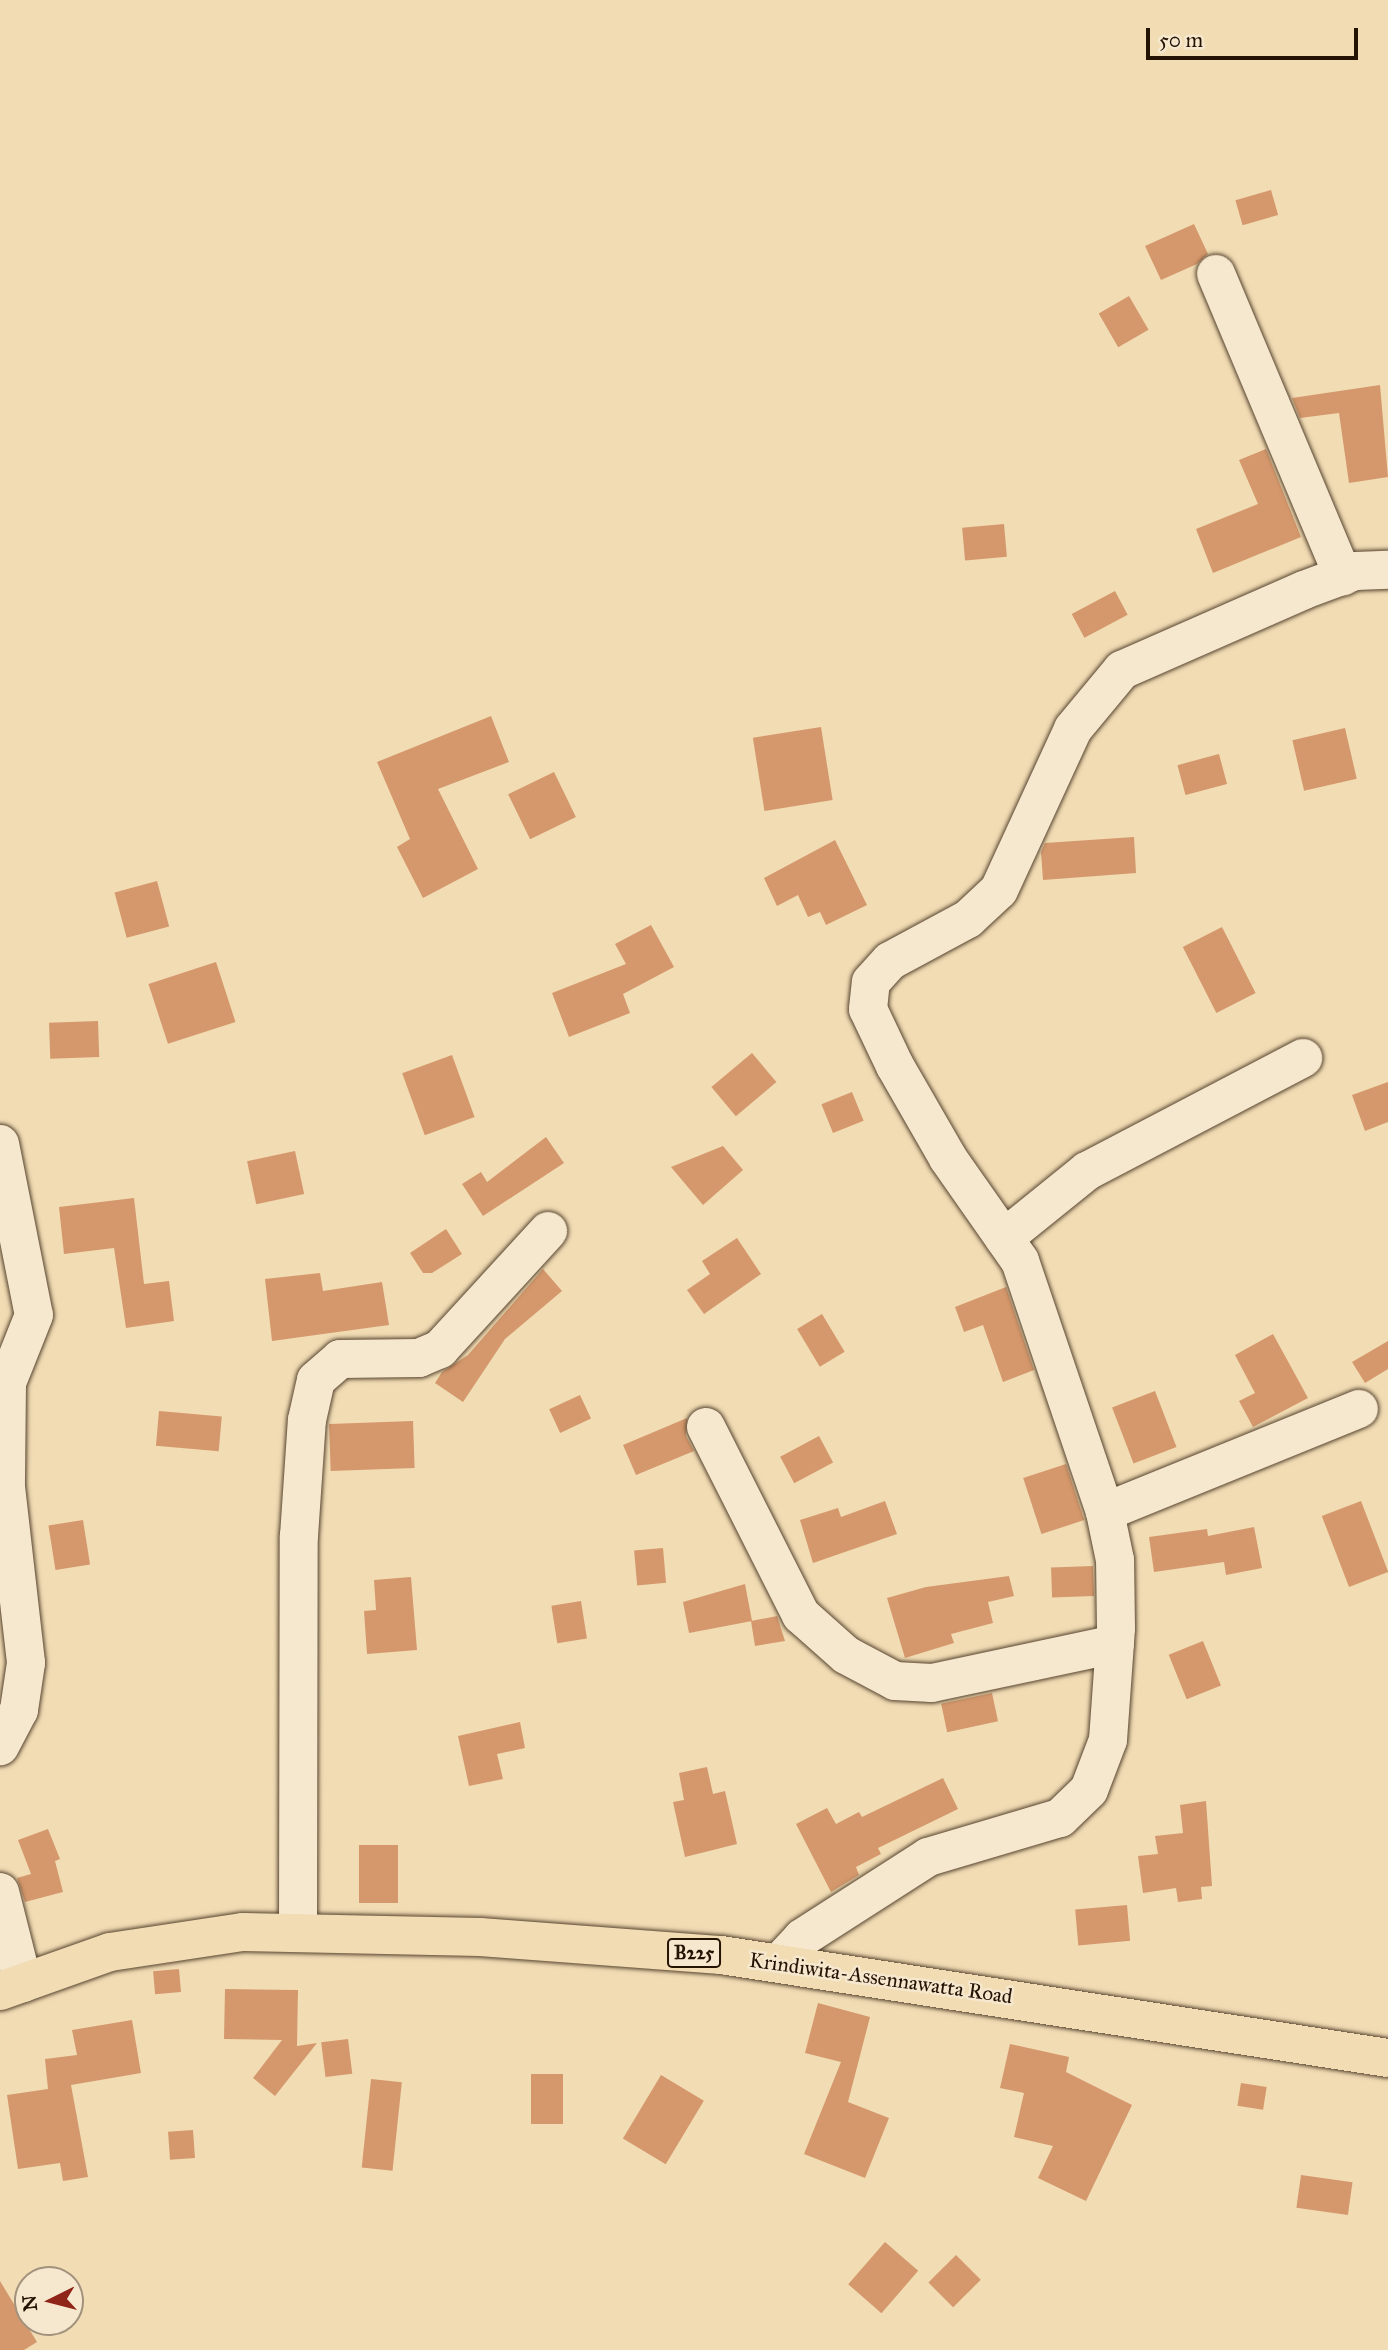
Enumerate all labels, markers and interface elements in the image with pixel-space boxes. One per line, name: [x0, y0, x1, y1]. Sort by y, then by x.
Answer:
scale bar: [1150, 14, 1362, 58]
text: 50 m: [1159, 27, 1203, 53]
road number: B225: [666, 1938, 722, 1968]
street label: Krindiwita-Assennawatta Road: [748, 1947, 1014, 2009]
north arrow: [14, 2266, 84, 2336]
text: N: [17, 2294, 42, 2312]

